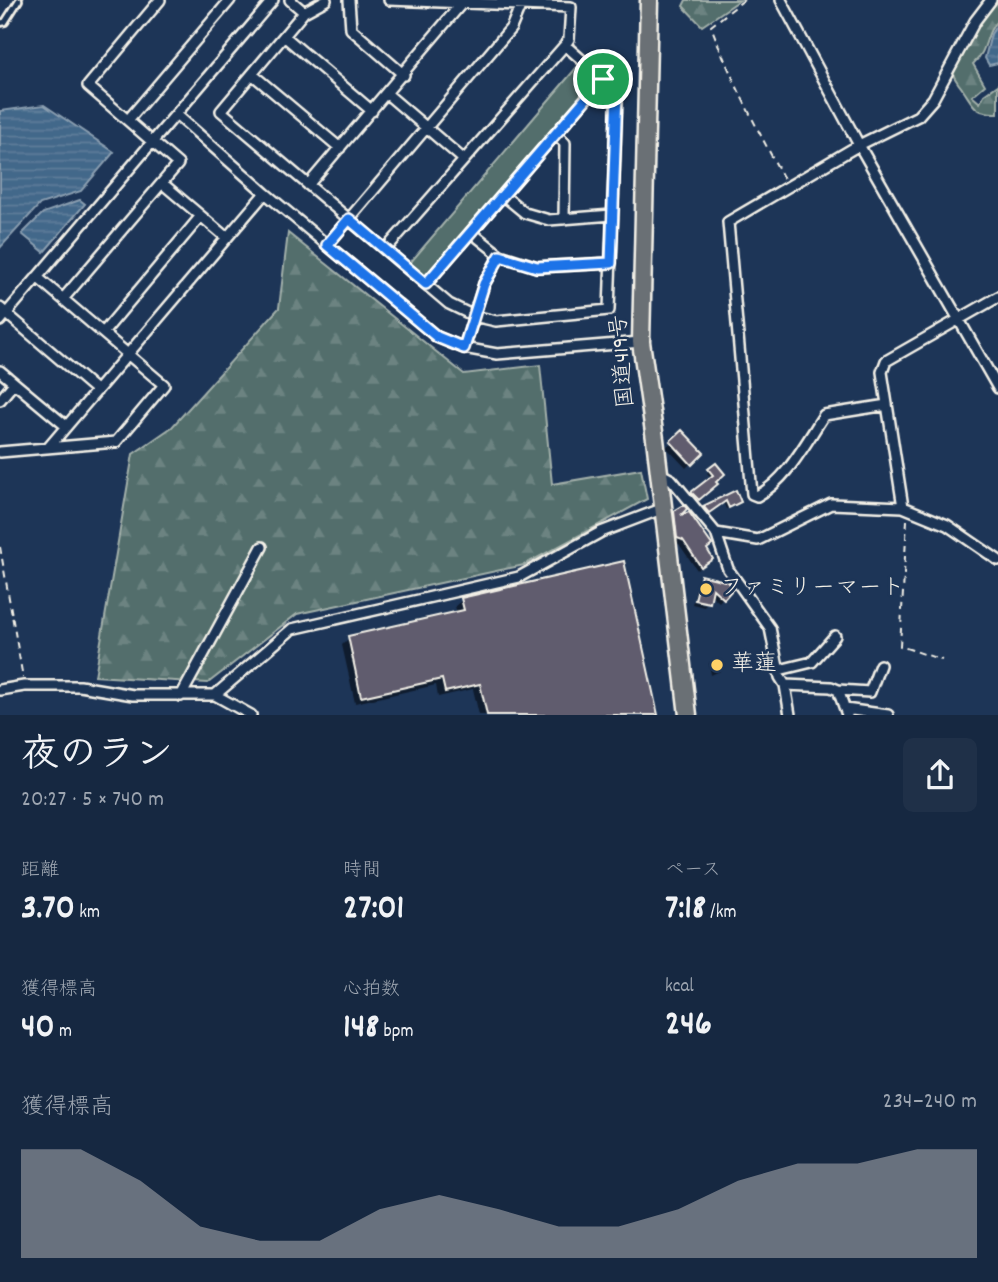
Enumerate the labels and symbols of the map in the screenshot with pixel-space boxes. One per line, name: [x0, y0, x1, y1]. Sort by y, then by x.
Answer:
pin: [573, 49, 633, 109]
street label: 国道419号: [603, 313, 645, 409]
place label: ファミリーマート: [720, 573, 904, 606]
marker: ファミリーマート: [698, 581, 714, 597]
place label: 華蓮: [731, 649, 777, 682]
marker: 華蓮: [709, 657, 725, 673]

